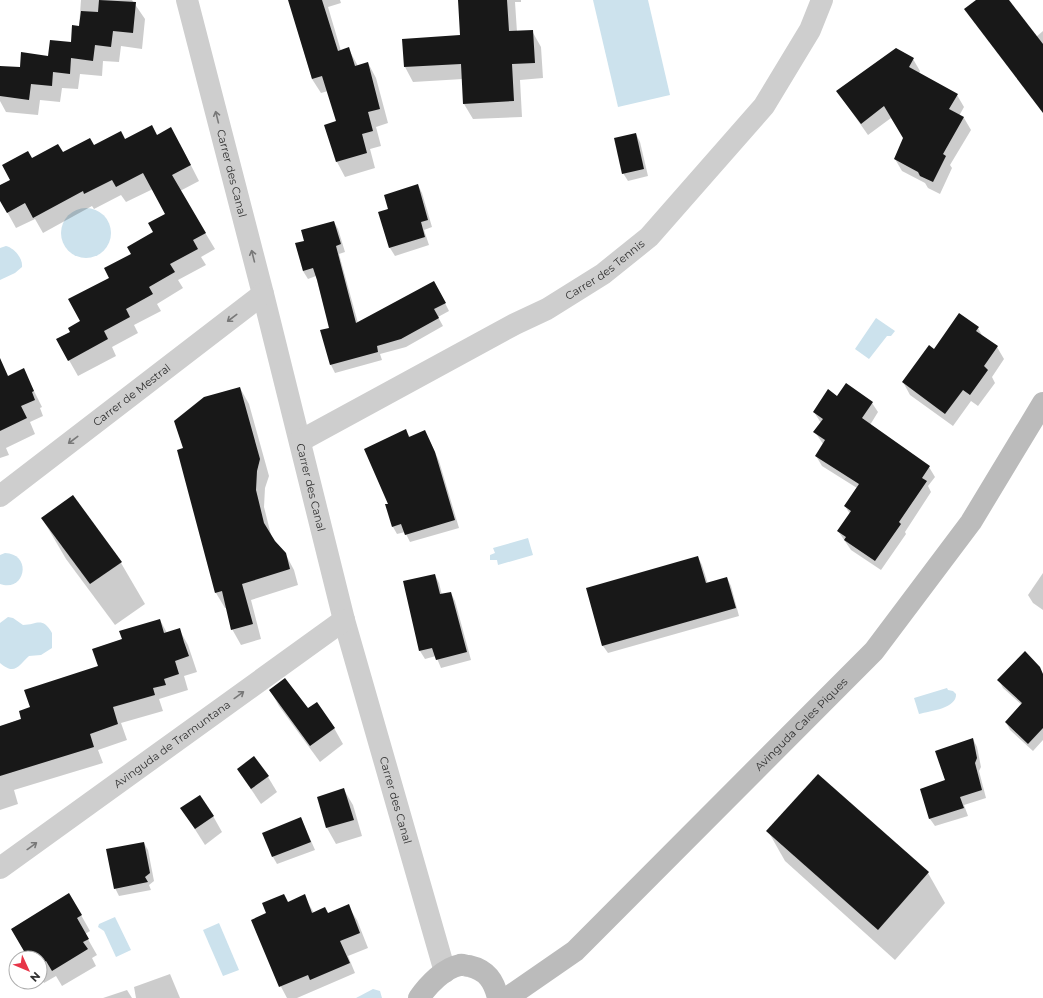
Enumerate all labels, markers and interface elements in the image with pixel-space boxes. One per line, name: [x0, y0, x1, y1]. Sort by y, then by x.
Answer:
one-way arrow: [213, 111, 221, 124]
street label: Carrer des Canal: [214, 128, 250, 219]
street label: Carrer des Tennis: [562, 236, 648, 303]
one-way arrow: [249, 250, 257, 263]
one-way arrow: [227, 314, 238, 322]
street label: Carrer de Mestral: [90, 361, 173, 429]
one-way arrow: [68, 435, 79, 444]
street label: Carrer des Canal: [293, 442, 329, 533]
street label: Avinguda Cales Piques: [752, 674, 851, 774]
one-way arrow: [233, 691, 244, 699]
street label: Avinguda de Tramuntana: [111, 697, 233, 791]
street label: Carrer des Canal: [377, 755, 415, 845]
one-way arrow: [26, 841, 37, 850]
north arrow: [8, 950, 48, 990]
text: N: [27, 969, 43, 985]

